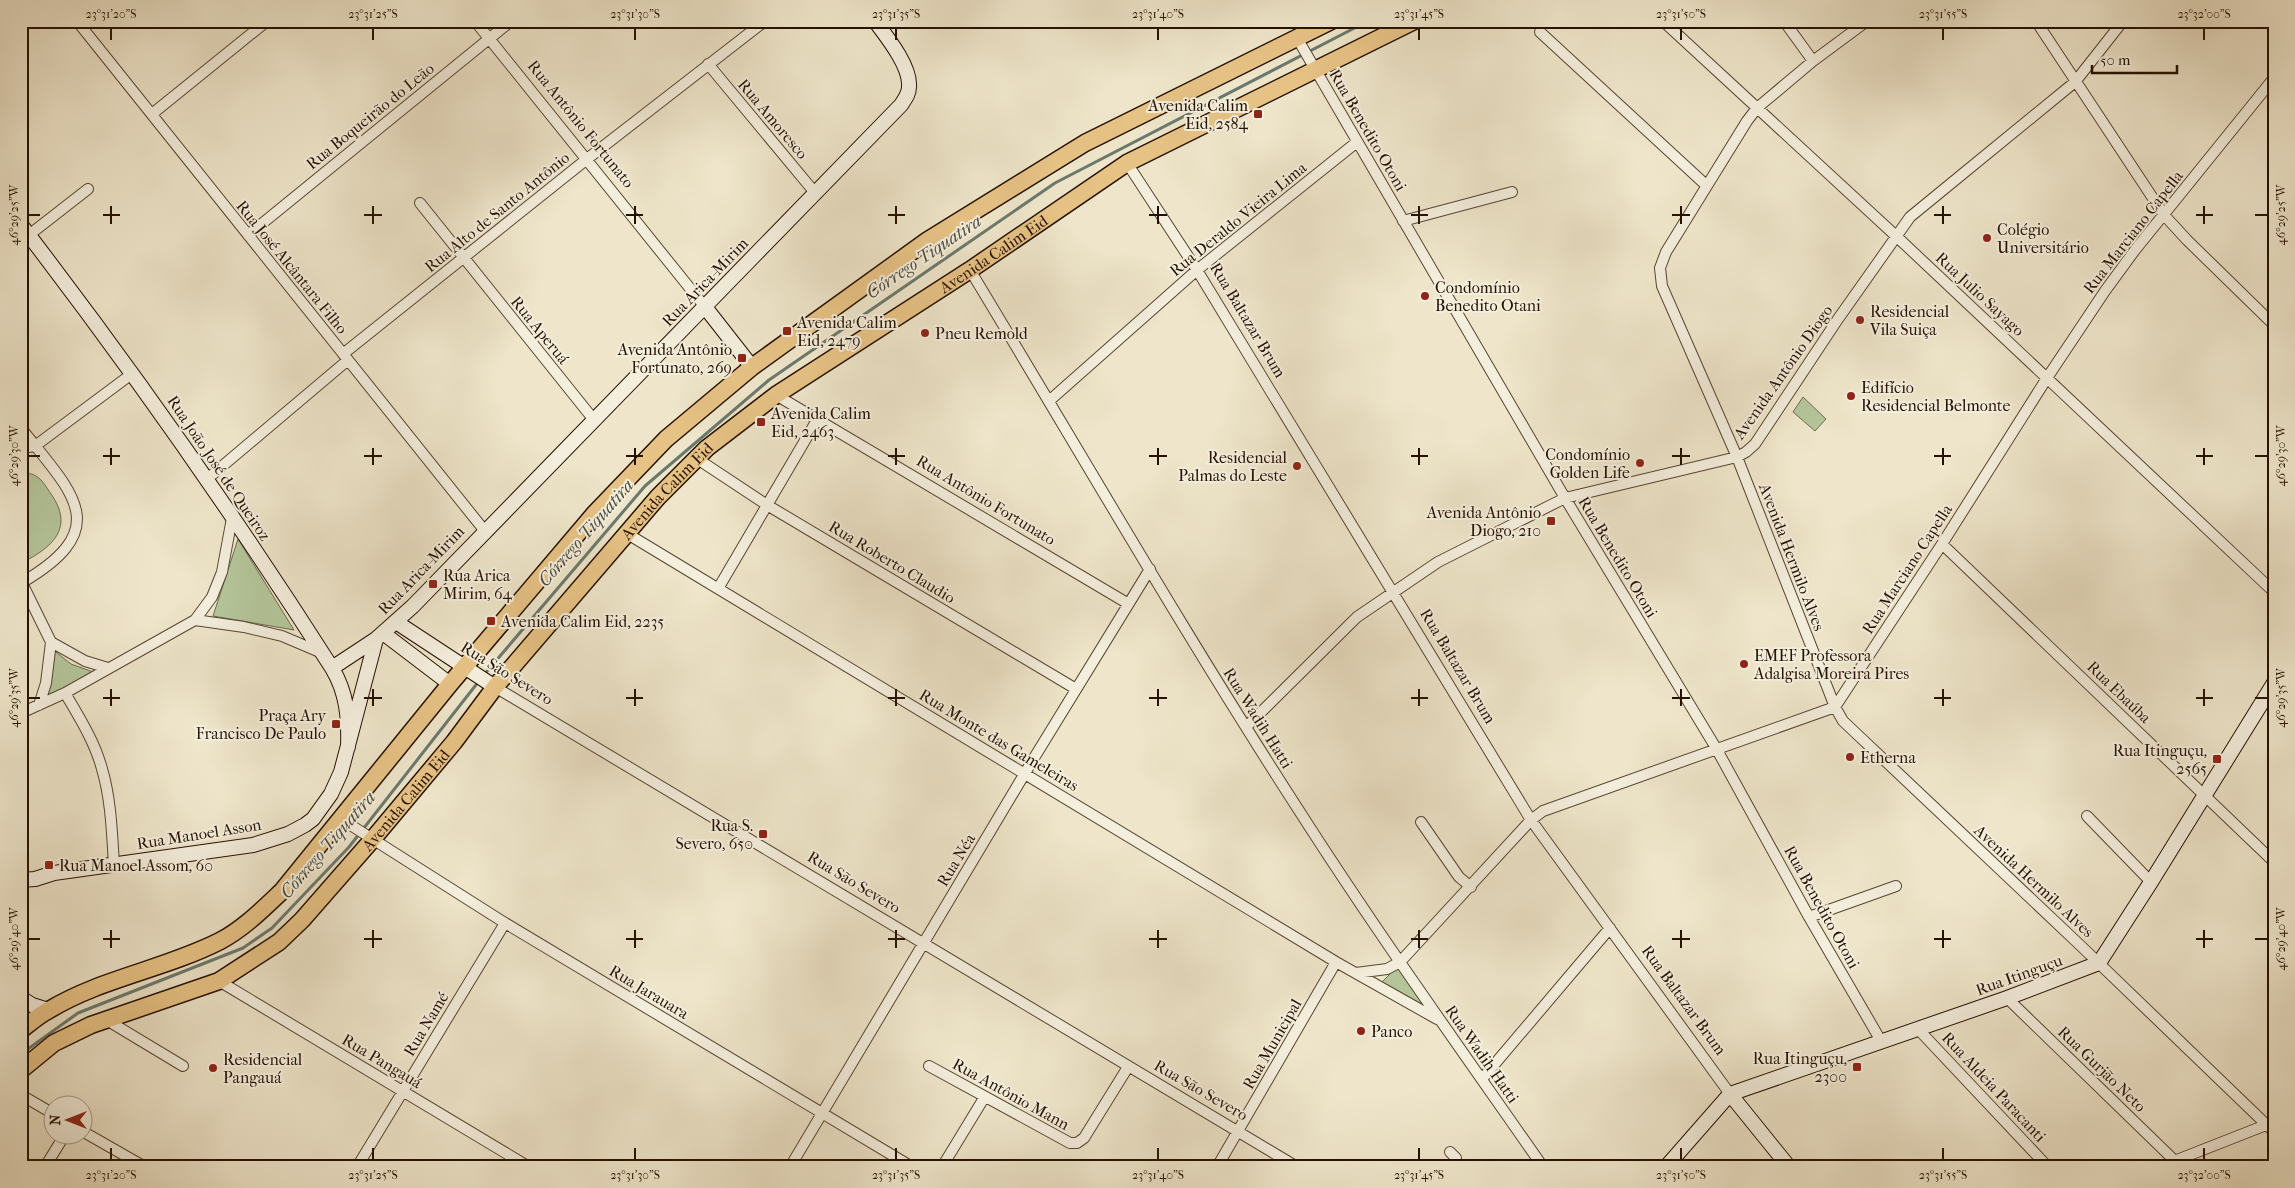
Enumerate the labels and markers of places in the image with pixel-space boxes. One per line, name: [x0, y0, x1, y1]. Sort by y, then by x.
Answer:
place label: Avenida Calim Eid, 2584: [1147, 96, 1249, 133]
marker: Avenida Calim Eid, 2584: [1252, 108, 1264, 120]
place label: Colégio Universitário: [1997, 220, 2089, 257]
marker: Colégio Universitário: [1981, 232, 1993, 244]
place label: Condomínio Benedito Otani: [1435, 278, 1541, 315]
marker: Condomínio Benedito Otani: [1419, 290, 1431, 302]
place label: Residencial Vila Suiça: [1869, 302, 1950, 339]
place label: Avenida Calim Eid, 2479: [796, 313, 897, 350]
marker: Residencial Vila Suiça: [1854, 314, 1866, 326]
place label: Pneu Remold: [935, 324, 1028, 343]
marker: Avenida Calim Eid, 2479: [781, 325, 793, 337]
marker: Pneu Remold: [919, 327, 931, 339]
place label: Avenida Antônio Fortunato, 269: [617, 340, 732, 377]
marker: Avenida Antônio Fortunato, 269: [736, 352, 748, 364]
place label: Edifício Residencial Belmonte: [1861, 378, 2011, 415]
marker: Edifício Residencial Belmonte: [1845, 390, 1857, 402]
place label: Avenida Calim Eid, 2463: [770, 404, 871, 441]
marker: Avenida Calim Eid, 2463: [755, 416, 767, 428]
place label: Condomínio Golden Life: [1545, 445, 1630, 482]
place label: Residencial Palmas do Leste: [1178, 448, 1288, 485]
marker: Condomínio Golden Life: [1634, 457, 1646, 469]
marker: Residencial Palmas do Leste: [1291, 460, 1303, 472]
place label: Avenida Antônio Diogo, 210: [1426, 503, 1541, 540]
marker: Avenida Antônio Diogo, 210: [1545, 515, 1557, 527]
place label: Rua Arica Mirim, 64: [443, 566, 513, 603]
marker: Rua Arica Mirim, 64: [427, 578, 439, 590]
place label: Avenida Calim Eid, 2235: [500, 612, 664, 631]
marker: Avenida Calim Eid, 2235: [485, 615, 497, 627]
place label: EMEF Professora Adalgisa Moreira Pires: [1753, 646, 1909, 683]
marker: EMEF Professora Adalgisa Moreira Pires: [1738, 658, 1750, 670]
place label: Praça Ary Francisco De Paulo: [196, 706, 326, 743]
marker: Praça Ary Francisco De Paulo: [330, 718, 342, 730]
place label: Rua Itinguçu, 2565: [2113, 741, 2207, 778]
place label: Etherna: [1860, 748, 1916, 767]
marker: Etherna: [1844, 751, 1856, 763]
marker: Rua Itinguçu, 2565: [2211, 753, 2223, 765]
place label: Rua S. Severo, 650: [675, 816, 753, 853]
marker: Rua S. Severo, 650: [757, 828, 769, 840]
place label: Rua Manoel Assom, 60: [59, 856, 213, 875]
marker: Rua Manoel Assom, 60: [43, 859, 55, 871]
place label: Panco: [1371, 1022, 1412, 1041]
marker: Panco: [1355, 1025, 1367, 1037]
place label: Rua Itinguçu, 2300: [1753, 1049, 1847, 1086]
place label: Residencial Pangauá: [223, 1050, 303, 1087]
marker: Rua Itinguçu, 2300: [1851, 1061, 1863, 1073]
marker: Residencial Pangauá: [207, 1062, 219, 1074]

